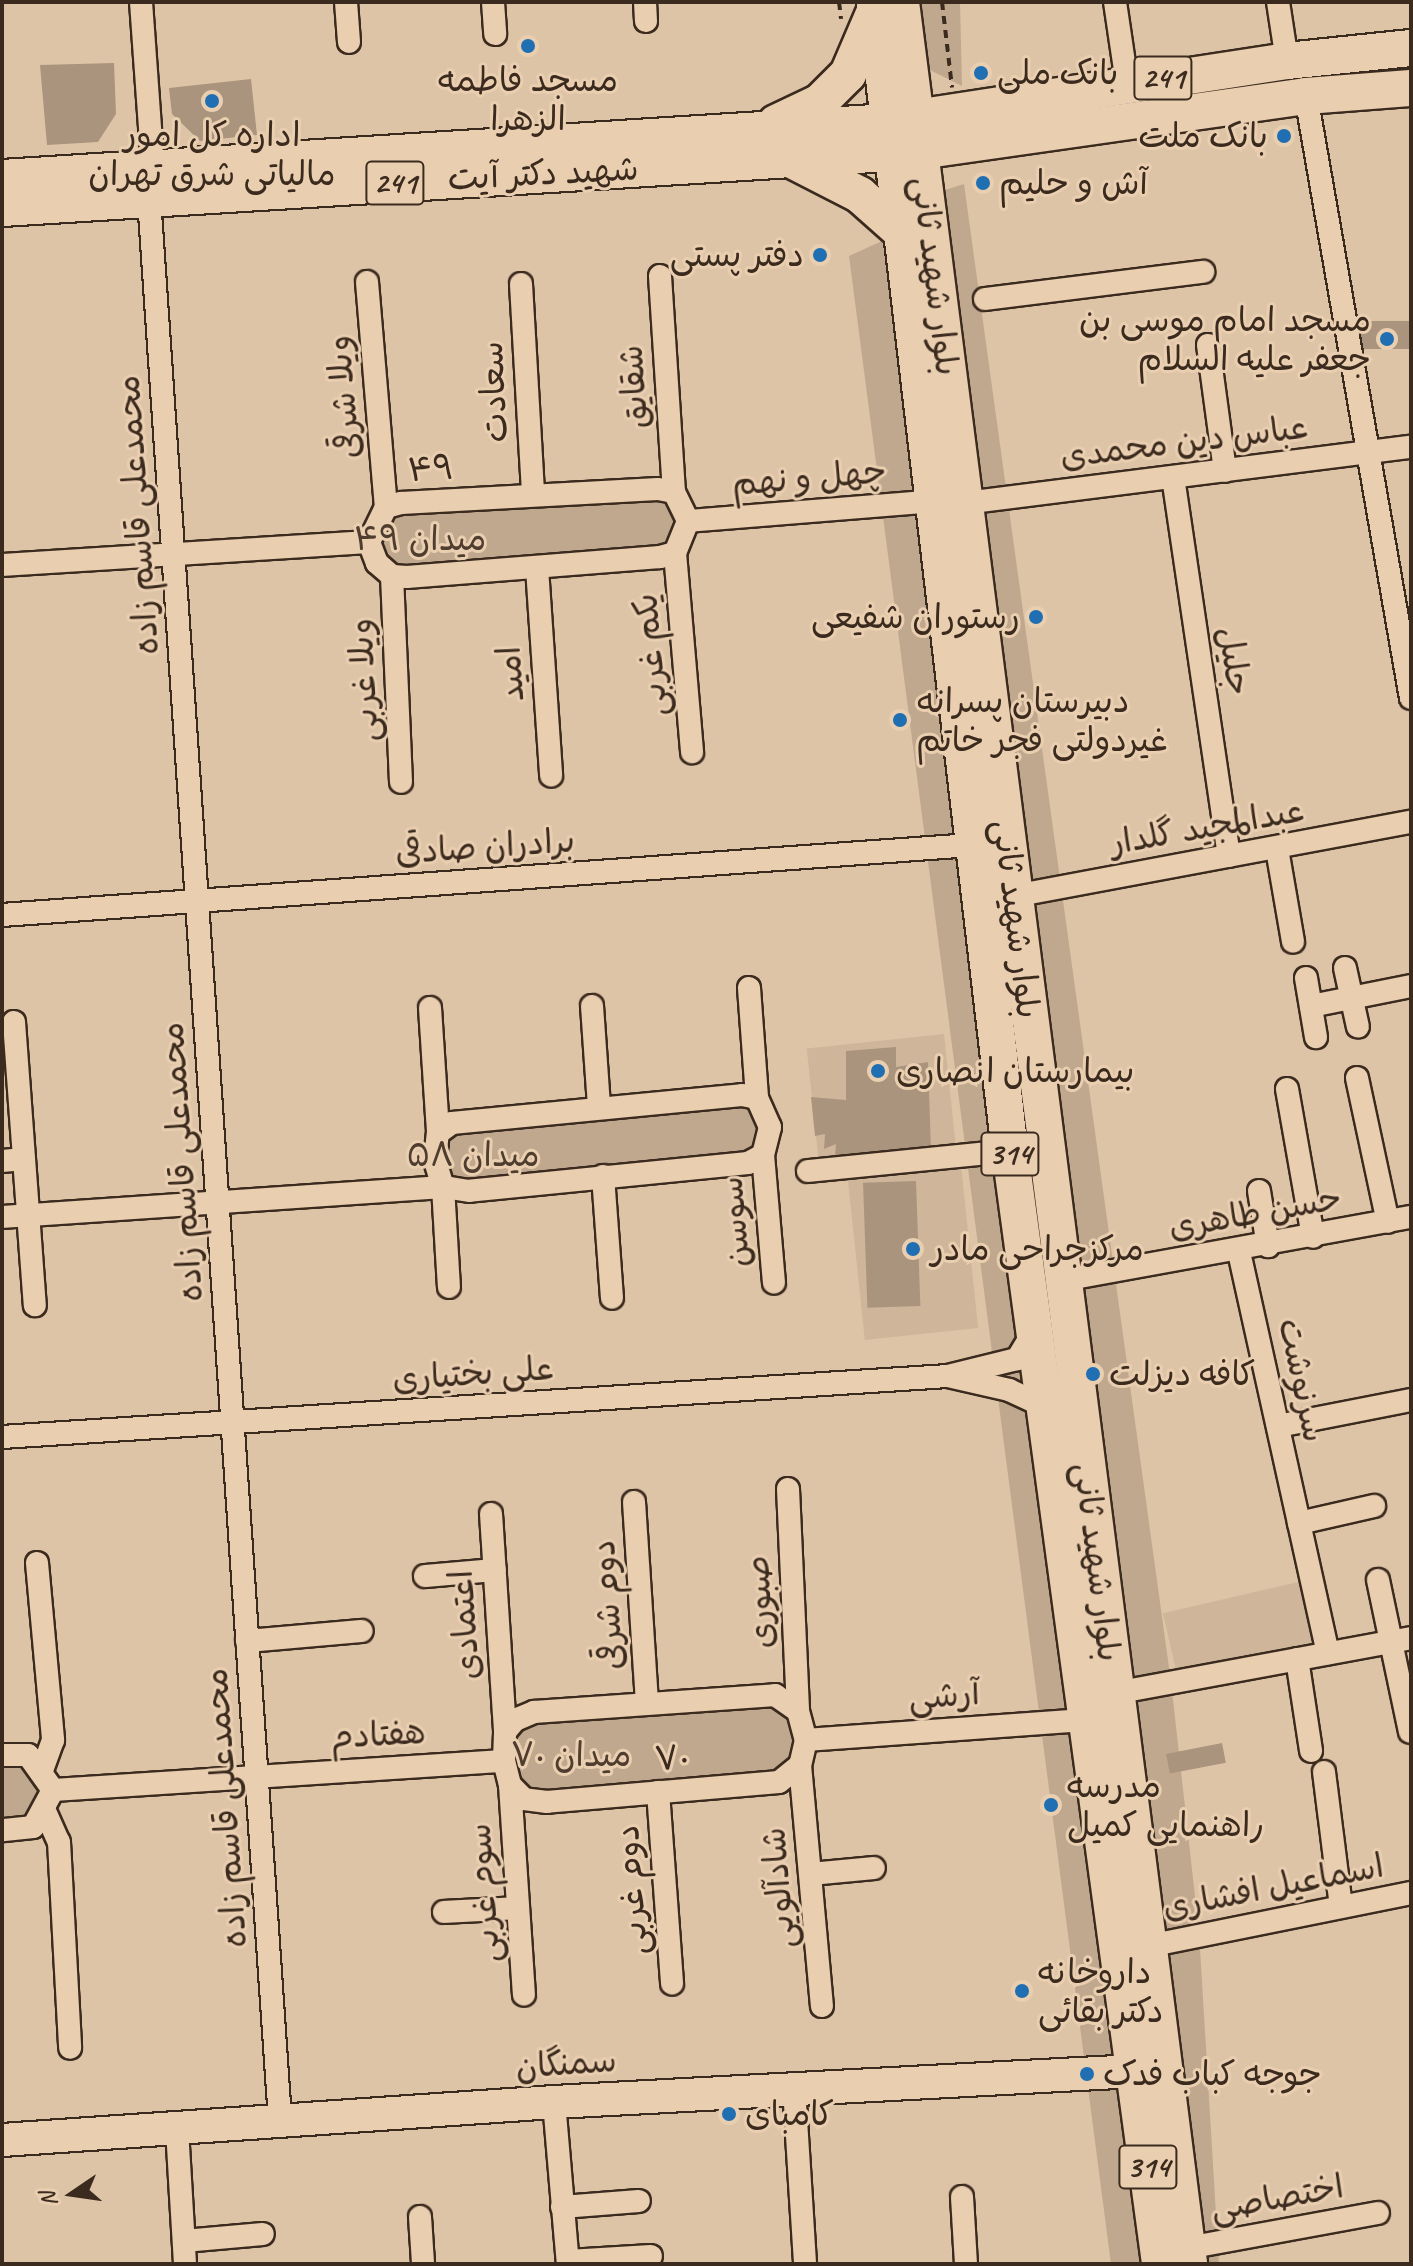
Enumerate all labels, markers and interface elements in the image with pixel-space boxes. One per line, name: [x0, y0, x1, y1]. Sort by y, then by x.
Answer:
marker: مسجد فاطمه الزهرا: [519, 37, 537, 55]
road number: 241: [1133, 50, 1193, 106]
place label: بانک ملی: [997, 53, 1118, 93]
place label: مسجد فاطمه الزهرا: [438, 59, 618, 138]
marker: بانک ملی: [972, 64, 990, 82]
marker: اداره کل امور مالیاتی شرق تهران: [203, 92, 221, 110]
place label: اداره کل امور مالیاتی شرق تهران: [88, 114, 336, 194]
place label: بانک ملت: [1138, 116, 1268, 156]
marker: بانک ملت: [1275, 127, 1293, 145]
street label: شهید دکتر آیت: [447, 148, 639, 198]
road number: 241: [365, 155, 425, 211]
place label: آش و حلیم: [999, 163, 1148, 203]
street label: بلوار شهید ثانی: [904, 174, 968, 378]
marker: آش و حلیم: [974, 174, 992, 192]
place label: دفتر پستی: [670, 235, 804, 275]
marker: دفتر پستی: [811, 246, 829, 264]
place label: مسجد امام موسی بن جعفر علیه السلام: [1079, 299, 1371, 378]
marker: مسجد امام موسی بن جعفر علیه السلام: [1378, 330, 1396, 348]
street label: ویلا شرقی: [317, 334, 369, 460]
street label: سعادت: [470, 340, 516, 444]
street label: شقایق: [610, 344, 656, 430]
street label: محمدعلی قاسم زاده: [107, 374, 167, 656]
street label: عباس دین محمدی: [1058, 406, 1310, 476]
street label: ۴۹: [406, 446, 456, 490]
street label: چهل و نهم: [730, 450, 888, 504]
park label: میدان ۴۹: [354, 519, 486, 559]
street label: یکم غربی: [624, 592, 676, 718]
place label: رستوران شفیعی: [811, 597, 1020, 637]
marker: رستوران شفیعی: [1027, 608, 1045, 626]
street label: ویلا غربی: [339, 617, 387, 743]
street label: جلیل: [1210, 624, 1260, 698]
street label: امید: [488, 645, 532, 703]
place label: دبیرستان پسرانه غیردولتی فجر خاتم: [916, 680, 1168, 760]
marker: دبیرستان پسرانه غیردولتی فجر خاتم: [891, 711, 909, 729]
street label: عبدالمجید گلدار: [1107, 789, 1307, 863]
street label: بلوار شهید ثانی: [985, 817, 1049, 1021]
street label: برادران صادقی: [394, 819, 576, 873]
street label: محمدعلی قاسم زاده: [151, 1021, 211, 1303]
place label: بیمارستان انصاری: [896, 1051, 1134, 1091]
marker: بیمارستان انصاری: [867, 1060, 889, 1082]
road number: 314: [980, 1126, 1040, 1182]
park label: میدان ۵۸: [406, 1135, 540, 1175]
street label: سوسن: [710, 1175, 758, 1269]
street label: حسن طاهری: [1165, 1177, 1345, 1247]
place label: مرکزجراحی مادر: [931, 1229, 1144, 1269]
marker: مرکزجراحی مادر: [902, 1238, 924, 1260]
street label: سرنوشت: [1270, 1314, 1336, 1446]
street label: علی بختیاری: [391, 1347, 555, 1399]
place label: کافه دیزلت: [1109, 1354, 1255, 1394]
marker: کافه دیزلت: [1084, 1365, 1102, 1383]
street label: بلوار شهید ثانی: [1066, 1460, 1130, 1664]
street label: دوم شرقی: [582, 1539, 632, 1671]
street label: صبوری: [736, 1554, 782, 1650]
street label: اعتمادی: [440, 1569, 488, 1681]
street label: محمدعلی قاسم زاده: [195, 1667, 255, 1949]
street label: آرشی: [907, 1672, 981, 1718]
street label: هفتادم: [329, 1711, 427, 1757]
park label: میدان ۷۰: [511, 1735, 631, 1775]
street label: ۷۰: [653, 1735, 691, 1779]
place label: مدرسه راهنمایی کمیل: [1067, 1765, 1264, 1844]
marker: مدرسه راهنمایی کمیل: [1042, 1796, 1060, 1814]
street label: سوم غربی: [458, 1822, 508, 1964]
street label: دوم غربی: [606, 1824, 656, 1956]
street label: شادآلویی: [752, 1826, 804, 1950]
street label: اسماعیل افشاری: [1159, 1845, 1387, 1927]
place label: داروخانه دکتر بقائی: [1038, 1951, 1163, 2030]
marker: داروخانه دکتر بقائی: [1013, 1982, 1031, 2000]
street label: سمنگان: [514, 2039, 618, 2087]
place label: جوجه کباب فدک: [1103, 2054, 1322, 2094]
marker: جوجه کباب فدک: [1078, 2065, 1096, 2083]
place label: کامبای: [745, 2094, 834, 2134]
marker: کامبای: [720, 2105, 738, 2123]
road number: 314: [1118, 2139, 1178, 2195]
north arrow: [32, 2154, 112, 2234]
street label: اختصاصی: [1207, 2165, 1347, 2229]
text: N: [33, 2190, 64, 2209]

